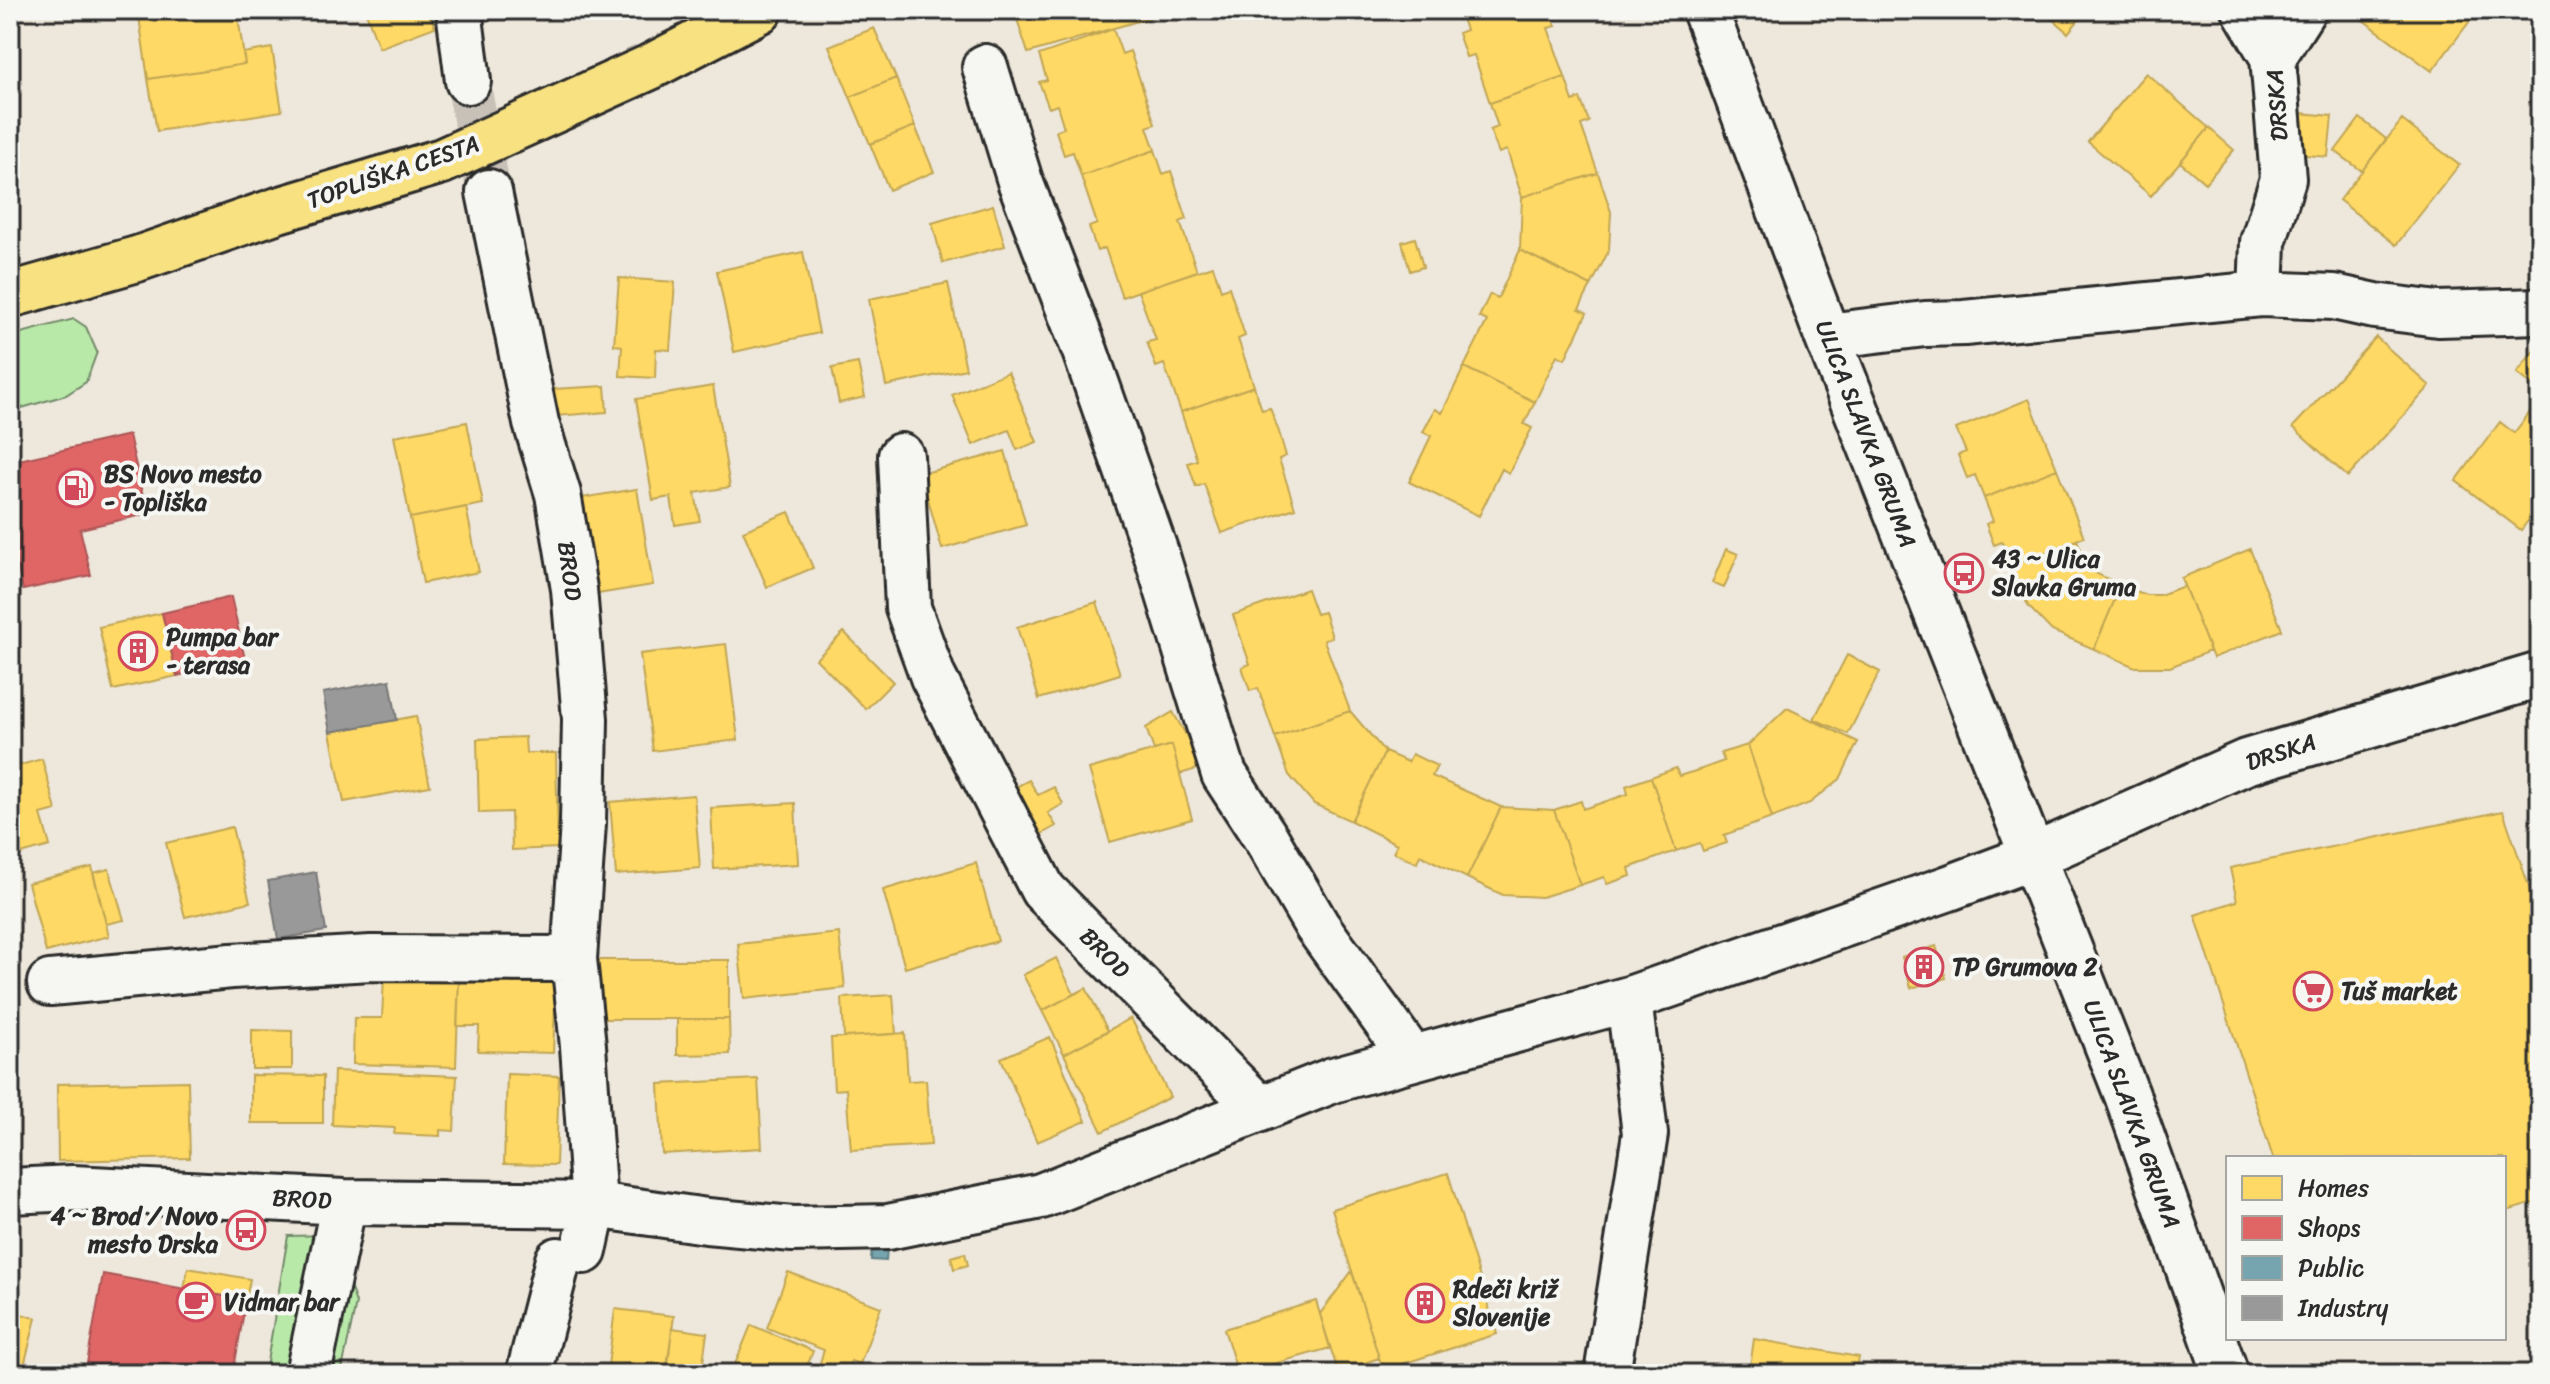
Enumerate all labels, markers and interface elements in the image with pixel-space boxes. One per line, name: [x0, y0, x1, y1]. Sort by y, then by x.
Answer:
street label: DRSKA: [2254, 68, 2300, 142]
street label: TOPLIŠKA CESTA: [301, 123, 485, 221]
street label: ULICA SLAVKA GRUMA: [1803, 314, 1929, 554]
place label: BS Novo mesto - Topliška: [104, 453, 262, 523]
fuel station icon: BS Novo mesto - Topliška: [55, 467, 97, 509]
place label: 43 ~ Ulica Slavka Gruma: [1991, 538, 2136, 608]
street label: BROD: [545, 539, 595, 603]
bus stop icon: 43 ~ Ulica Slavka Gruma: [1943, 552, 1985, 594]
place label: Pumpa bar - terasa: [166, 616, 280, 686]
building icon: Pumpa bar - terasa: [117, 630, 159, 672]
street label: DRSKA: [2240, 721, 2322, 783]
street label: BROD: [1069, 917, 1141, 989]
building icon: TP Grumova 2: [1903, 946, 1945, 988]
place label: TP Grumova 2: [1952, 946, 2097, 988]
supermarket icon: Tuš market: [2292, 970, 2334, 1012]
place label: Tuš market: [2341, 970, 2458, 1012]
street label: ULICA SLAVKA GRUMA: [2071, 993, 2193, 1235]
legend: [2226, 1156, 2506, 1340]
text: Homes: [2298, 1167, 2369, 1209]
street label: BROD: [271, 1176, 333, 1222]
place label: 4 ~ Brod / Novo mesto Drska: [50, 1195, 219, 1265]
text: Shops: [2298, 1207, 2361, 1249]
bus stop icon: 4 ~ Brod / Novo mesto Drska: [225, 1209, 267, 1251]
text: Public: [2298, 1247, 2364, 1289]
place label: Rdeči križ Slovenije: [1452, 1268, 1560, 1338]
cafe icon: Vidmar bar: [175, 1281, 217, 1323]
place label: Vidmar bar: [224, 1281, 341, 1323]
building icon: Rdeči križ Slovenije: [1404, 1282, 1446, 1324]
text: Industry: [2297, 1287, 2389, 1329]

